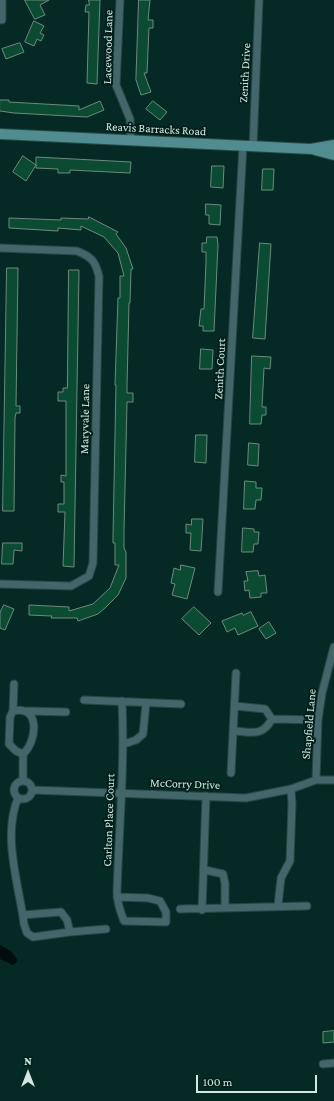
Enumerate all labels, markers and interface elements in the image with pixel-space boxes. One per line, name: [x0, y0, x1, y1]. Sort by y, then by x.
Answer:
street label: Lacewood Lane: [100, 10, 116, 84]
street label: Zenith Drive: [236, 43, 254, 103]
street label: Reavis Barracks Road: [105, 119, 207, 139]
street label: Zenith Court: [211, 338, 229, 400]
street label: Maryvale Lane: [77, 384, 93, 454]
street label: Shapfield Lane: [299, 688, 319, 760]
street label: Carlton Place Court: [100, 773, 118, 867]
street label: McCorry Drive: [150, 776, 220, 792]
north arrow: [8, 1053, 48, 1093]
text: N: [24, 1055, 32, 1067]
scale bar: [198, 1067, 319, 1093]
text: 100 m: [203, 1075, 232, 1089]

